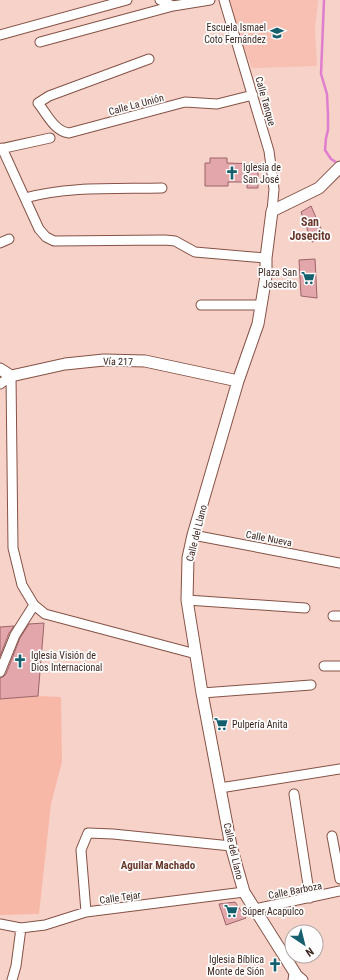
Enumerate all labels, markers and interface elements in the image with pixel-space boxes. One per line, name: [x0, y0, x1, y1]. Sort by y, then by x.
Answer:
place label: Escuela Ismael Coto Fernández: [204, 22, 266, 45]
school or university icon: Escuela Ismael Coto Fernández: [269, 25, 285, 41]
street label: Calle Tanque: [253, 75, 278, 127]
street label: Calle La Unión: [107, 92, 165, 117]
place label: Iglesia de San José: [243, 162, 281, 185]
church icon: Iglesia de San José: [224, 165, 240, 181]
district label: San Josecito: [289, 215, 331, 243]
place label: Plaza San Josecito: [258, 267, 297, 290]
supermarket icon: Plaza San Josecito: [300, 270, 316, 286]
street label: Vía 217: [103, 356, 133, 367]
street label: Calle del Llano: [184, 504, 209, 563]
street label: Calle Nueva: [245, 529, 293, 548]
place label: Iglesia Visión de Dios Internacional: [31, 650, 102, 673]
church icon: Iglesia Visión de Dios Internacional: [12, 653, 28, 669]
supermarket icon: Pulpería Anita: [213, 716, 229, 732]
place label: Pulpería Anita: [232, 719, 288, 730]
street label: Calle del Llano: [222, 822, 245, 881]
district label: Aguilar Machado: [121, 859, 196, 872]
street label: Calle Barboza: [267, 880, 323, 901]
street label: Calle Tejar: [99, 889, 141, 906]
supermarket icon: Súper Acapulco: [223, 903, 239, 919]
place label: Súper Acapulco: [242, 906, 304, 917]
north arrow: [284, 924, 324, 964]
text: N: [303, 945, 316, 959]
place label: Iglesia Bíblica Monte de Sión: [207, 954, 264, 977]
church icon: Iglesia Bíblica Monte de Sión: [267, 957, 283, 973]

